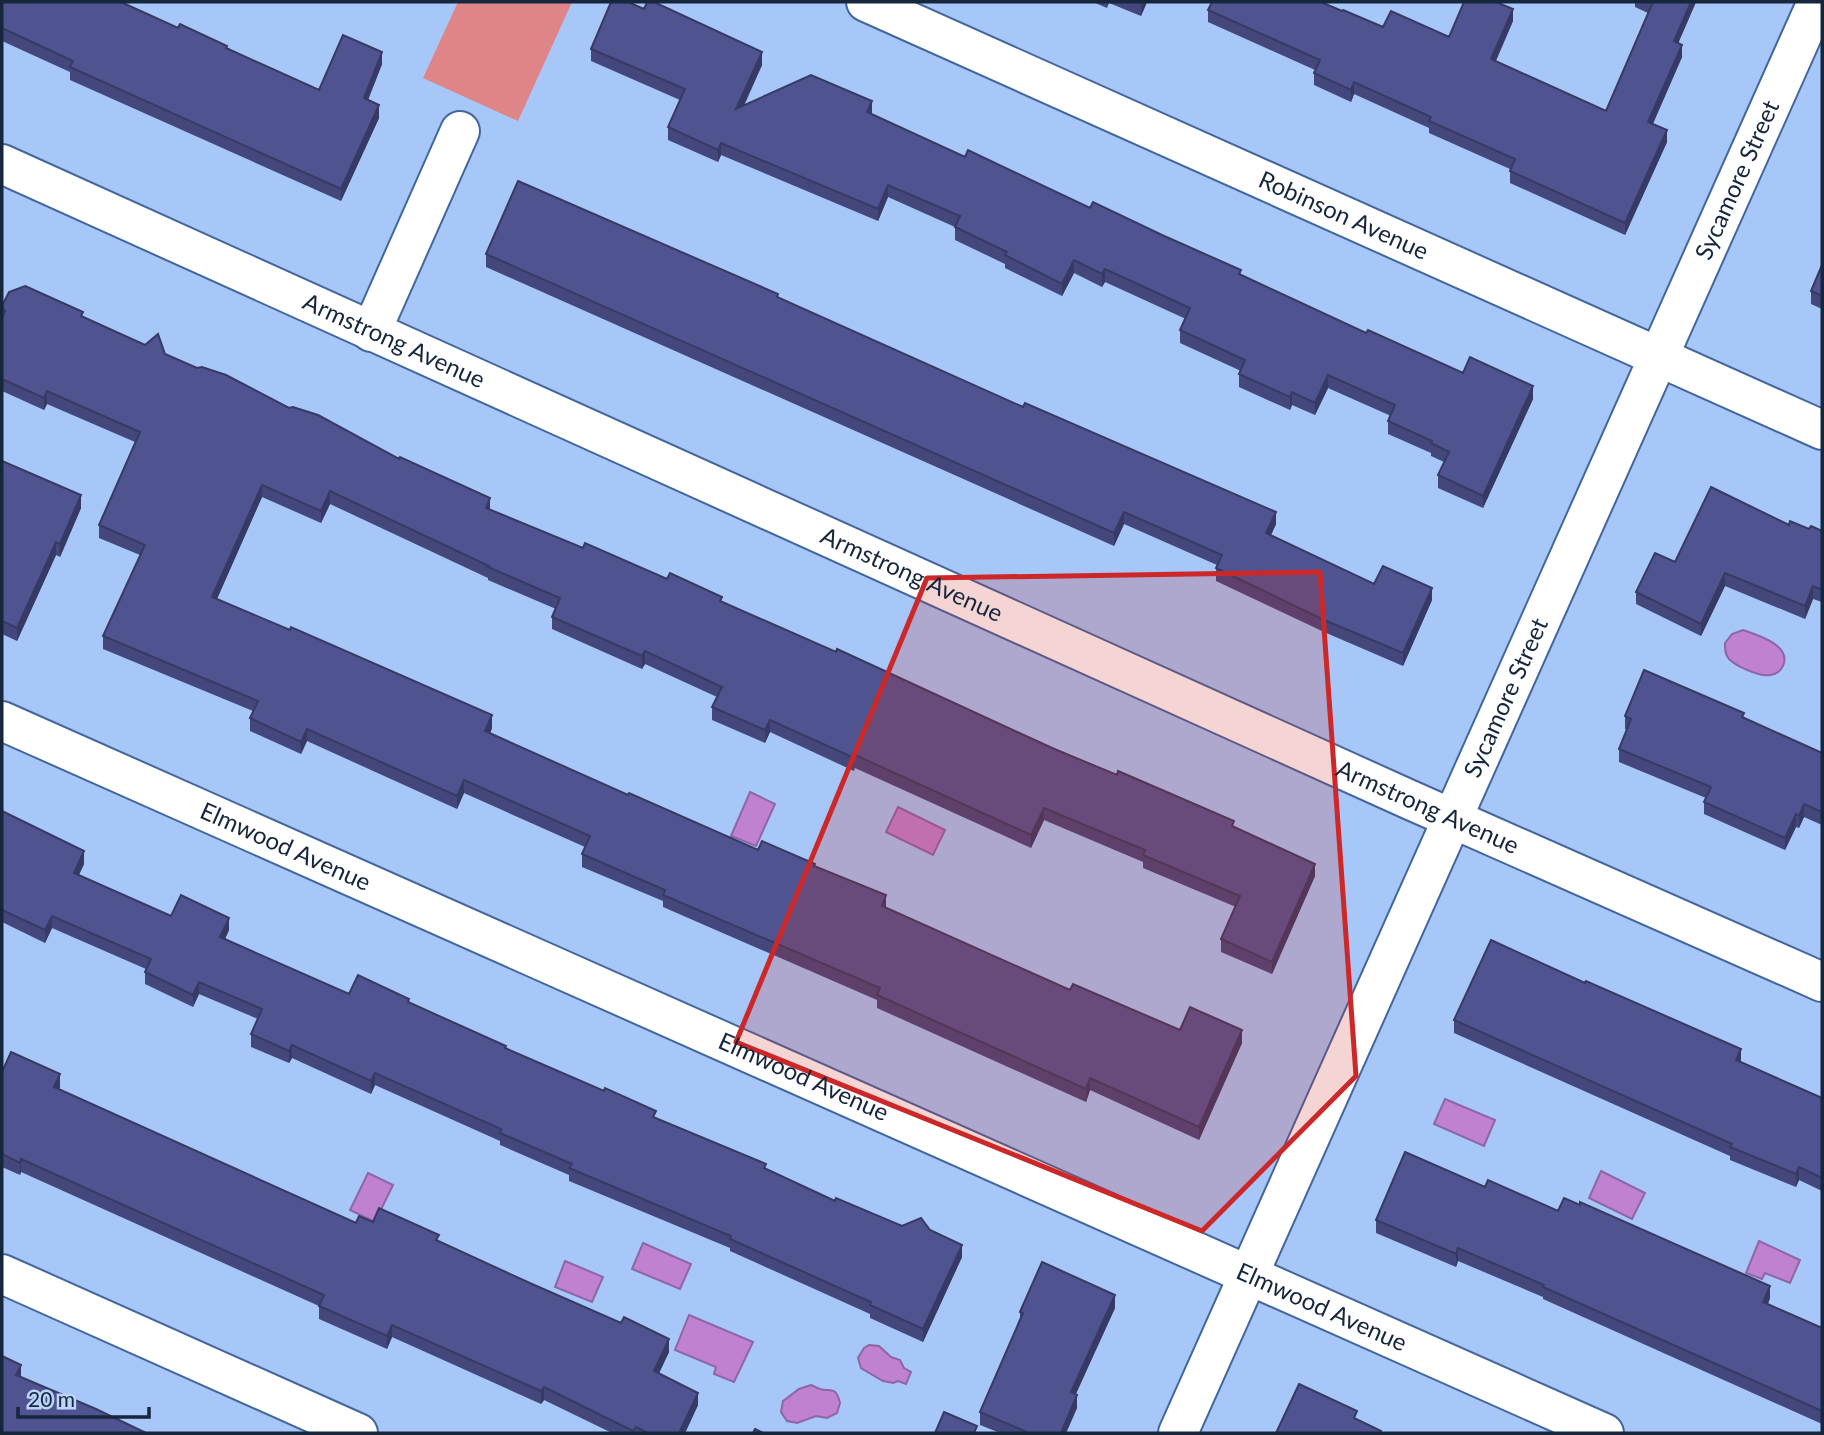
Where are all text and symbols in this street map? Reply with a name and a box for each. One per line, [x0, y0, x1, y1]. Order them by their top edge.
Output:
street label: Sycamore Street [1688, 95, 1784, 264]
street label: Robinson Avenue [1255, 164, 1433, 265]
street label: Armstrong Avenue [299, 286, 490, 393]
street label: Armstrong Avenue [817, 520, 1008, 627]
street label: Sycamore Street [1457, 613, 1553, 782]
street label: Armstrong Avenue [1333, 753, 1524, 859]
street label: Elmwood Avenue [196, 795, 376, 896]
street label: Elmwood Avenue [714, 1025, 894, 1126]
street label: Elmwood Avenue [1232, 1256, 1412, 1357]
scale bar [18, 1376, 149, 1420]
text: 20 m [28, 1386, 75, 1411]

